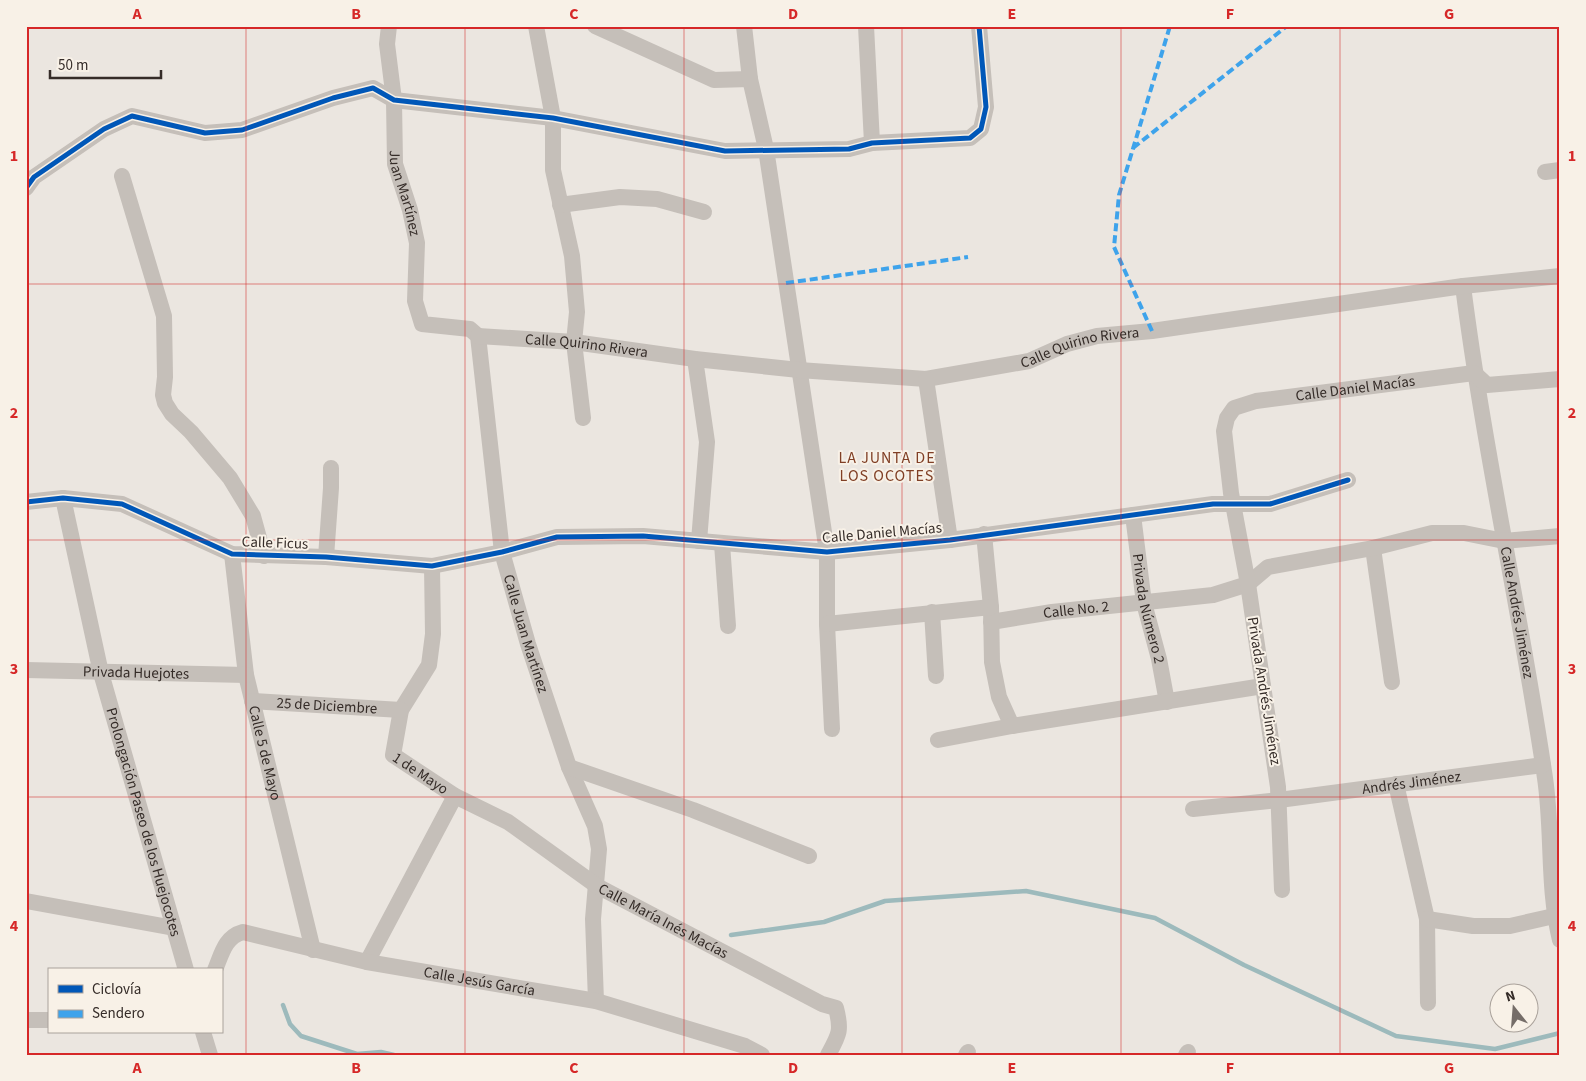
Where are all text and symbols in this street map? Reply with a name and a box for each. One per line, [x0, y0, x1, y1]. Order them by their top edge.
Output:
text: A [131, 3, 142, 25]
text: B [351, 3, 361, 25]
text: C [569, 3, 579, 25]
text: D [788, 3, 798, 25]
text: E [1008, 3, 1016, 25]
text: F [1226, 3, 1234, 25]
text: G [1444, 3, 1454, 25]
scale bar [50, 48, 161, 80]
text: 50 m [58, 55, 88, 76]
text: 1 [10, 145, 18, 167]
text: 1 [1568, 145, 1576, 167]
street label: Juan Martínez [384, 150, 426, 238]
street label: Calle Quirino Rivera [1019, 322, 1140, 373]
street label: Calle Quirino Rivera [525, 328, 649, 363]
street label: Calle Daniel Macías [1294, 370, 1416, 406]
text: 2 [10, 402, 18, 424]
text: 2 [1568, 402, 1576, 424]
district label: LA JUNTA DE LOS OCOTES [838, 447, 936, 487]
street label: Calle Daniel Macías [821, 517, 943, 549]
street label: Calle Ficus [241, 531, 309, 555]
street label: Calle Andrés Jiménez [1495, 545, 1539, 680]
street label: Privada Número 2 [1127, 552, 1170, 665]
street label: Calle Juan Martínez [498, 572, 554, 696]
street label: Calle No. 2 [1042, 596, 1110, 624]
street label: Privada Andrés Jiménez [1242, 615, 1286, 767]
text: 3 [10, 658, 18, 680]
text: 3 [1568, 658, 1576, 680]
street label: Privada Huejotes [83, 661, 189, 684]
street label: 25 de Diciembre [276, 692, 378, 719]
street label: Calle 5 de Mayo [243, 703, 287, 803]
street label: Prolongación Paseo de los Huejocotes [101, 705, 186, 939]
street label: 1 de Mayo [389, 747, 453, 799]
street label: Andrés Jiménez [1361, 766, 1462, 799]
street label: Calle María Inés Macías [595, 878, 732, 964]
text: 4 [10, 915, 19, 937]
text: 4 [1568, 915, 1577, 937]
street label: Calle Jesús García [422, 961, 537, 1001]
legend [48, 968, 222, 1034]
text: Ciclovía [92, 979, 141, 1000]
north arrow [1488, 984, 1538, 1034]
text: N [1503, 986, 1518, 1007]
text: Sendero [92, 1003, 145, 1024]
text: A [131, 1057, 142, 1079]
text: B [351, 1057, 361, 1079]
text: C [569, 1057, 579, 1079]
text: D [788, 1057, 798, 1079]
text: E [1008, 1057, 1016, 1079]
text: F [1226, 1057, 1234, 1079]
text: G [1444, 1057, 1454, 1079]

